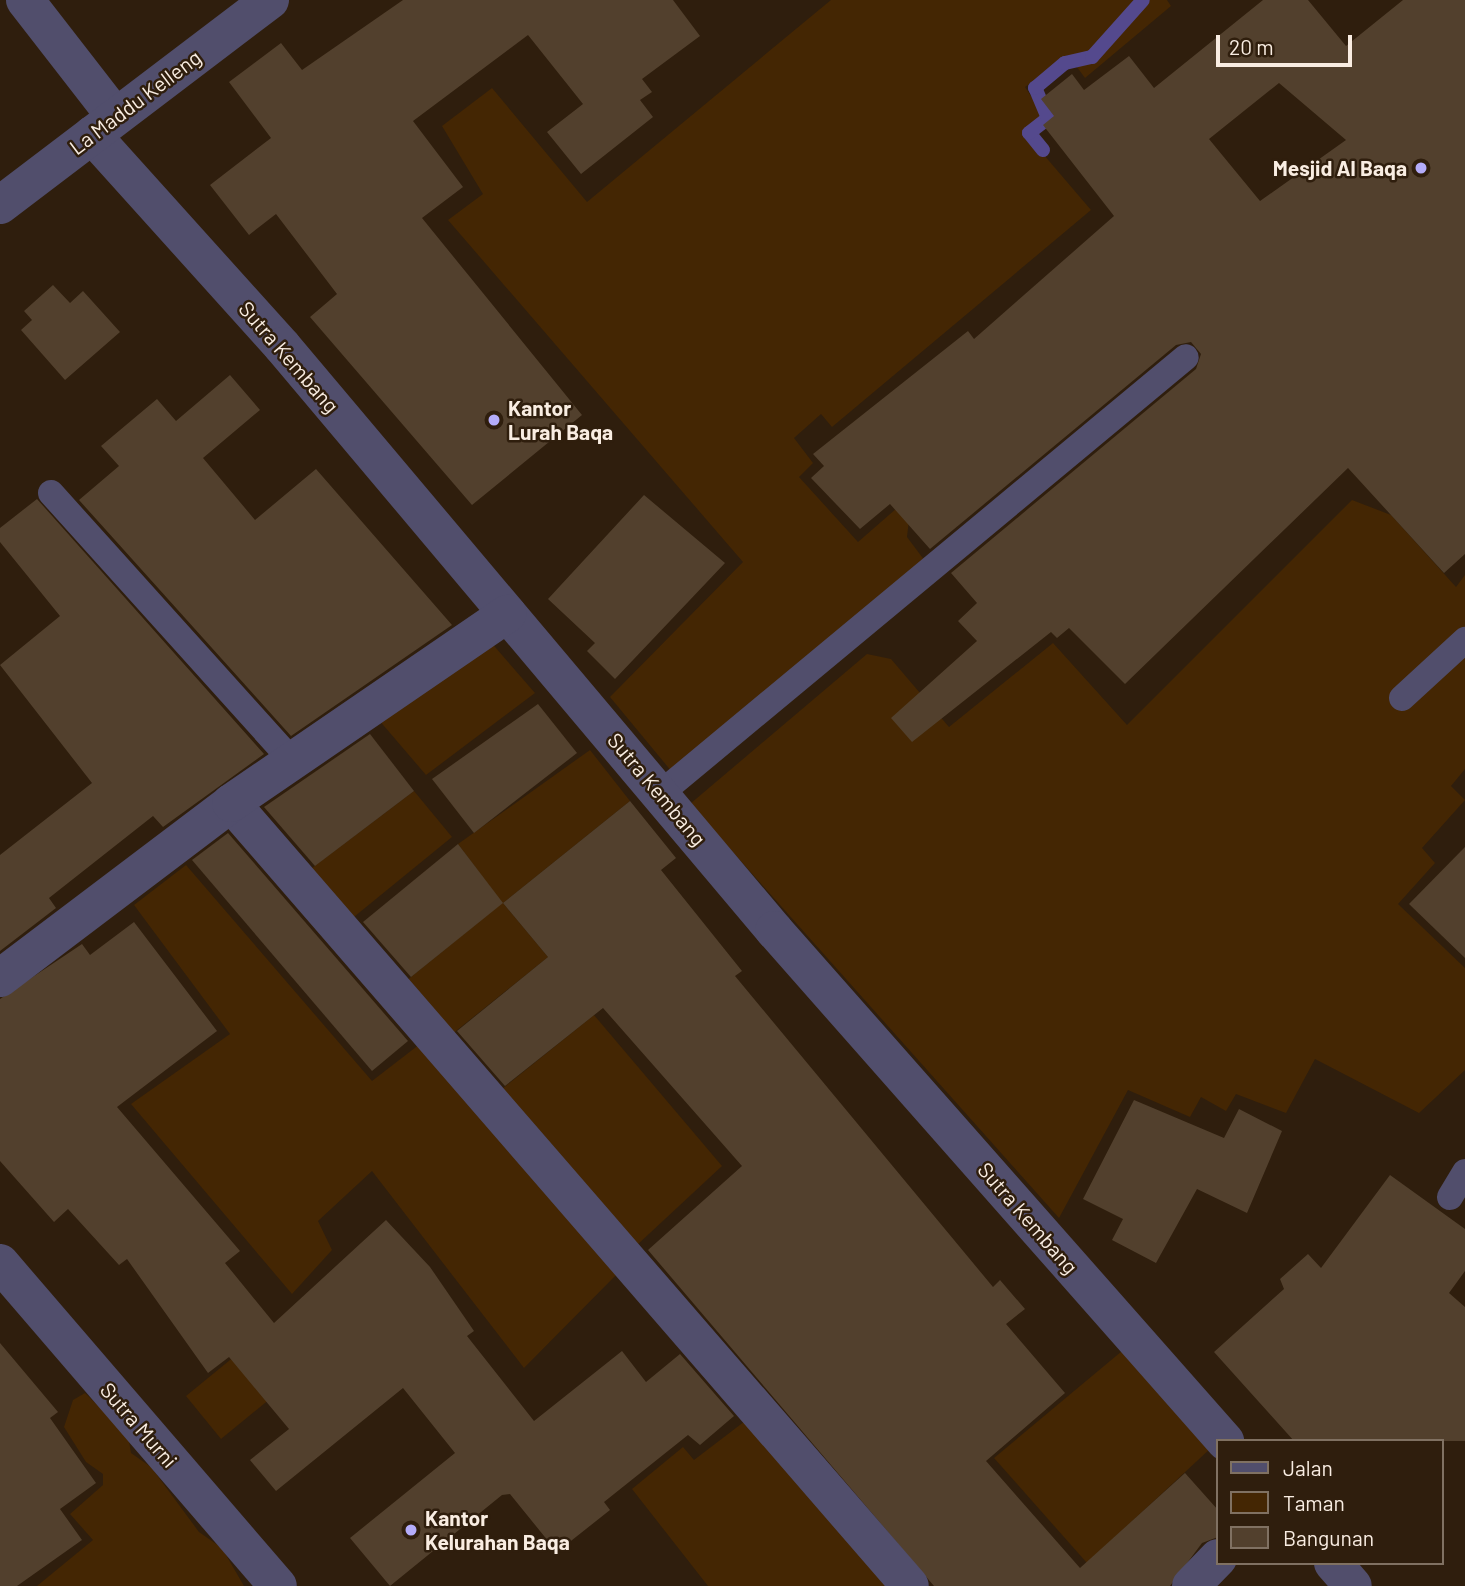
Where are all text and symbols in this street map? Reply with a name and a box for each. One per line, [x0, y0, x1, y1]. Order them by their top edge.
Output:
scale bar [1220, 21, 1356, 65]
text: 20 m [1229, 34, 1274, 59]
street label: La Maddu Kelleng [64, 44, 206, 160]
place label: Mesjid Al Baqa [1273, 155, 1407, 181]
marker: Mesjid Al Baqa [1413, 160, 1429, 176]
street label: Sutra Kembang [234, 296, 344, 418]
place label: Kantor Lurah Baqa [508, 395, 613, 445]
marker: Kantor Lurah Baqa [486, 412, 502, 428]
street label: Sutra Kembang [603, 727, 711, 851]
street label: Sutra Kembang [973, 1157, 1083, 1279]
street label: Sutra Murni [95, 1377, 183, 1473]
legend [1216, 1439, 1444, 1565]
text: Jalan [1283, 1455, 1333, 1480]
text: Taman [1283, 1490, 1345, 1515]
place label: Kantor Kelurahan Baqa [425, 1505, 570, 1555]
marker: Kantor Kelurahan Baqa [403, 1522, 419, 1538]
text: Bangunan [1283, 1525, 1374, 1550]

